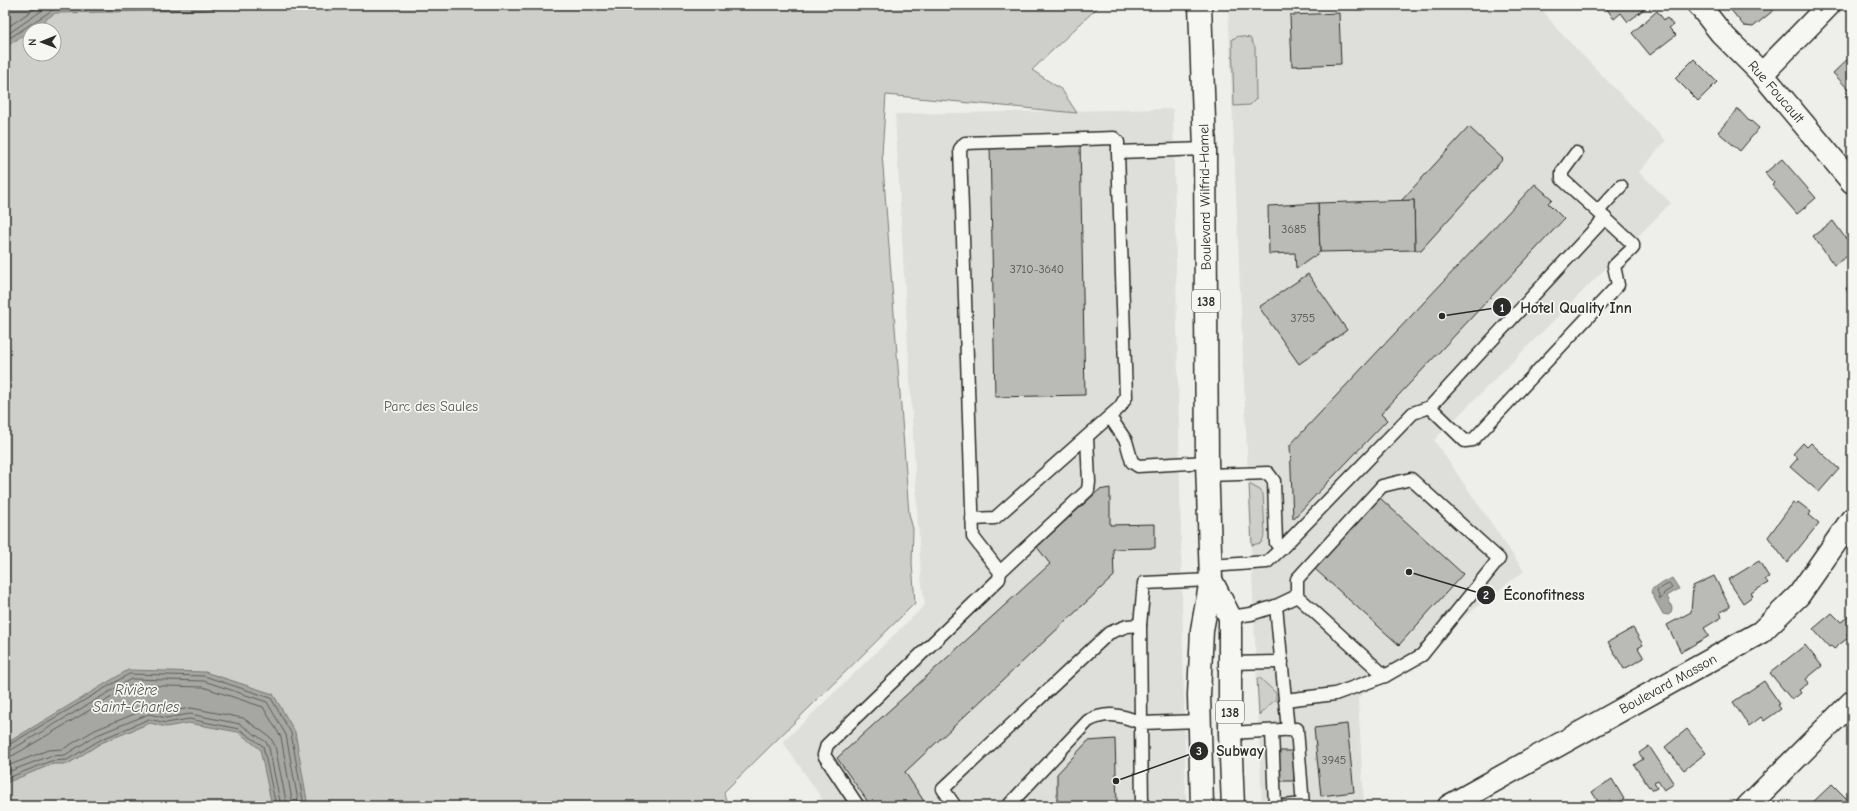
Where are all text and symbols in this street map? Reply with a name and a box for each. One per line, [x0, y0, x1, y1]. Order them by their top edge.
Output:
north arrow [22, 22, 62, 62]
text: N [26, 38, 39, 46]
street label: Rue Foucault [1744, 57, 1808, 127]
street label: Boulevard Wilfrid-Hamel [1195, 124, 1215, 270]
house number: 3685 [1281, 222, 1307, 236]
house number: 3710-3640 [1010, 262, 1064, 276]
road number: 138 [1192, 290, 1220, 312]
callout: Hotel Quality Inn [1492, 294, 1639, 321]
text: Hotel Quality Inn [1520, 299, 1632, 317]
text: 1 [1500, 301, 1505, 315]
house number: 3755 [1291, 311, 1315, 325]
park label: Parc des Saules [384, 398, 478, 415]
callout: Éconofitness [1476, 582, 1593, 609]
text: Éconofitness [1503, 585, 1585, 604]
text: 2 [1483, 588, 1489, 602]
street label: Boulevard Masson [1616, 650, 1720, 718]
water label: Rivière Saint-Charles [93, 681, 180, 716]
road number: 138 [1216, 701, 1244, 723]
callout: Subway [1189, 737, 1272, 764]
text: Subway [1216, 742, 1264, 760]
text: 3 [1196, 744, 1202, 758]
house number: 3945 [1322, 753, 1346, 767]

